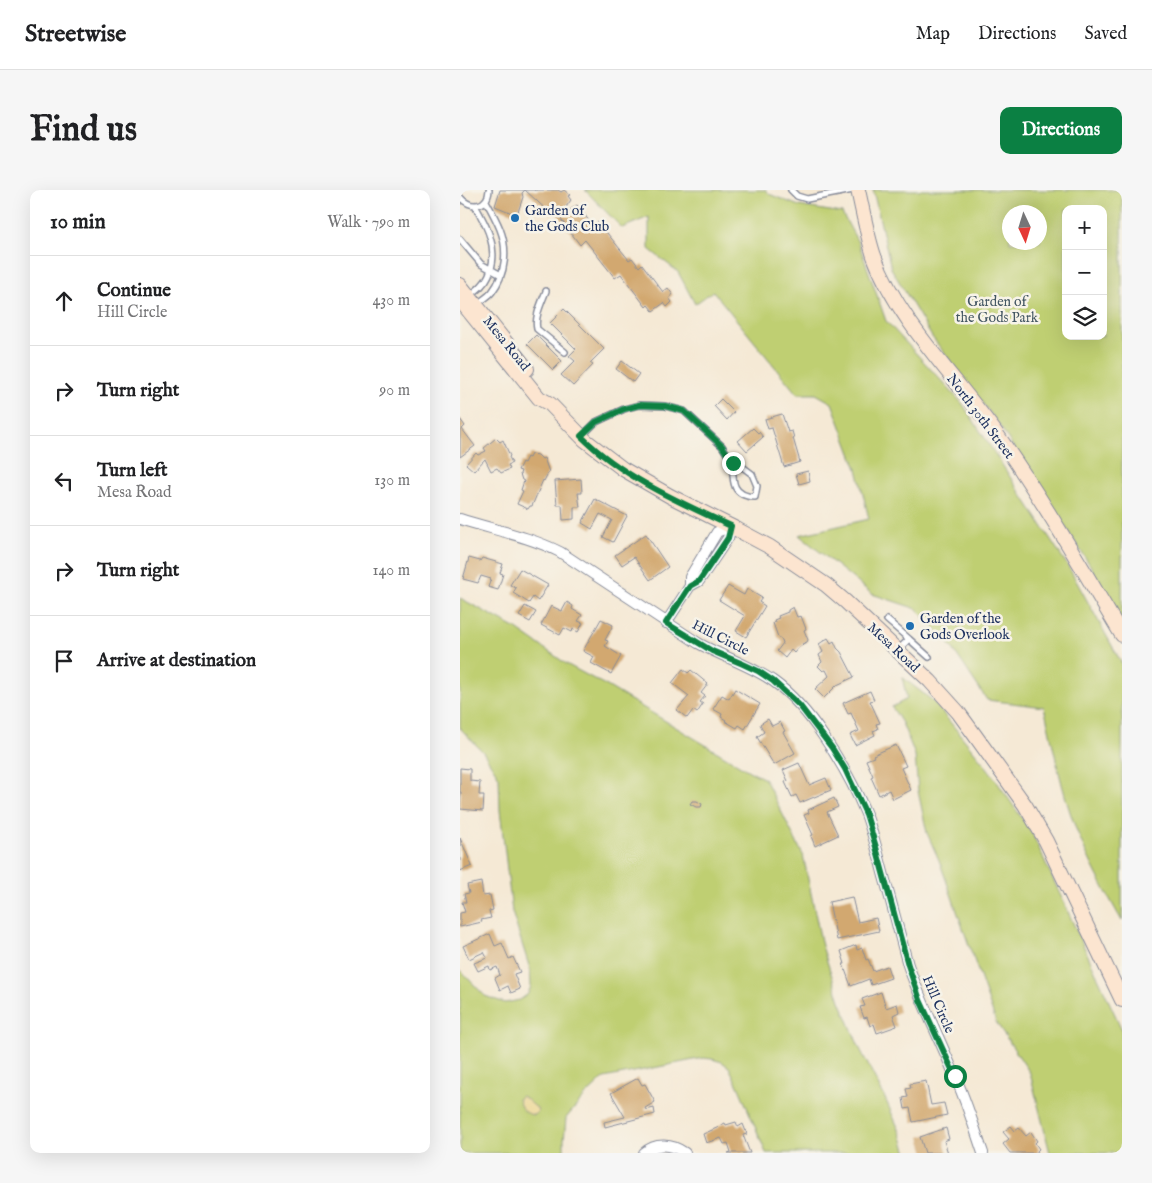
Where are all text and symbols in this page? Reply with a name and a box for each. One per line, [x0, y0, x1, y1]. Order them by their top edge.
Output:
text: Streetwise [25, 19, 126, 50]
text: Map [916, 23, 950, 46]
text: Directions [978, 23, 1056, 46]
text: Saved [1084, 23, 1127, 46]
button: Directions [1000, 107, 1122, 154]
text: Find us [30, 108, 137, 153]
place label: Garden of the Gods Club [525, 202, 609, 236]
north arrow [1002, 205, 1047, 250]
map controls [1062, 205, 1107, 340]
button: + [1062, 205, 1107, 250]
text: 10 min [50, 209, 106, 236]
marker: Garden of the Gods Club [509, 212, 521, 224]
text: Walk · 790 m [327, 213, 410, 233]
button: − [1062, 250, 1107, 295]
text: Continue [97, 279, 171, 303]
icon: ahead [50, 287, 78, 315]
text: 430 m [372, 291, 410, 311]
park label: Garden of the Gods Park [956, 293, 1039, 327]
button: layers [1062, 295, 1107, 340]
text: Hill Circle [97, 303, 167, 323]
street label: Mesa Road [479, 313, 534, 375]
street label: North 30th Street [942, 370, 1018, 463]
icon: right [50, 377, 78, 405]
text: Turn right [97, 379, 179, 403]
text: 90 m [379, 381, 410, 401]
route end [722, 452, 745, 475]
text: Turn left [97, 459, 168, 483]
icon: left [50, 467, 78, 495]
text: 130 m [374, 471, 410, 491]
text: Mesa Road [97, 483, 171, 503]
icon: right [50, 557, 78, 585]
text: Turn right [97, 559, 179, 583]
text: 140 m [372, 561, 410, 581]
place label: Garden of the Gods Overlook [920, 610, 1010, 644]
street label: Hill Circle [689, 616, 753, 660]
street label: Mesa Road [863, 619, 924, 677]
marker: Garden of the Gods Overlook [904, 620, 916, 632]
icon: arrive [50, 647, 78, 675]
text: Arrive at destination [97, 649, 256, 673]
street label: Hill Circle [918, 973, 959, 1037]
route start [944, 1065, 967, 1088]

